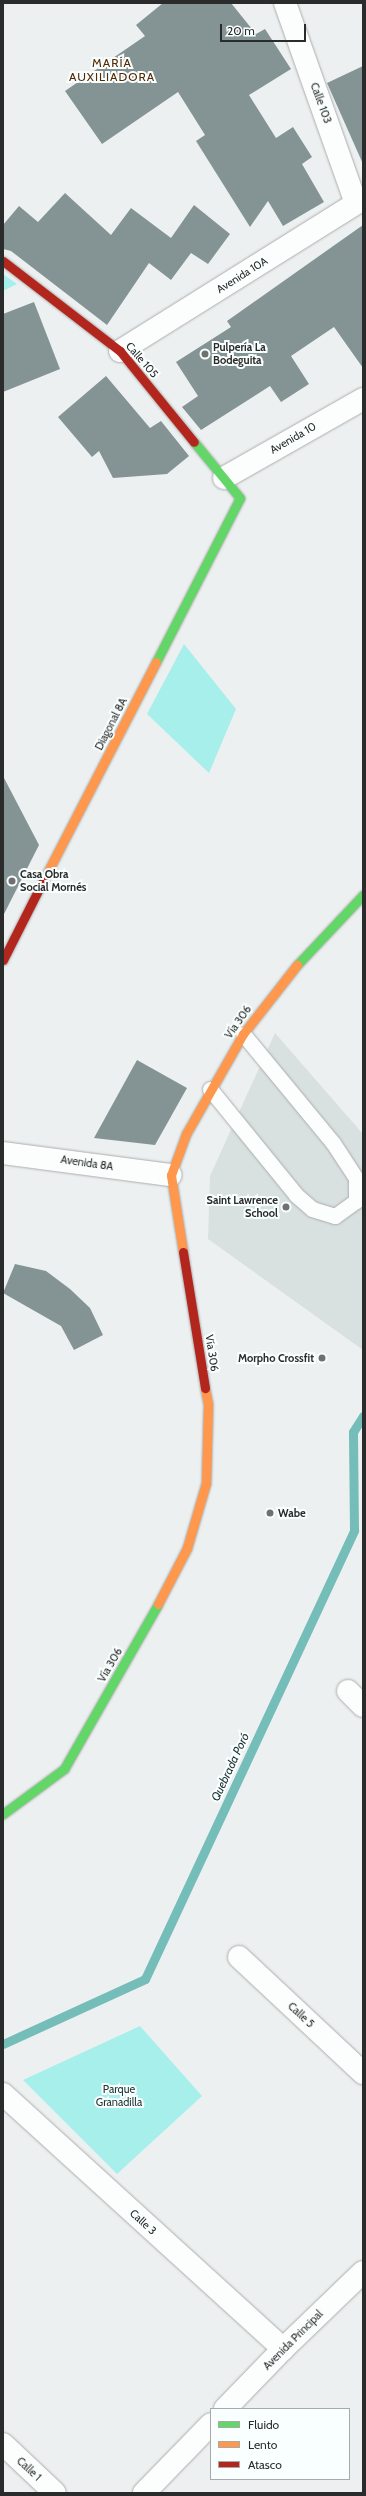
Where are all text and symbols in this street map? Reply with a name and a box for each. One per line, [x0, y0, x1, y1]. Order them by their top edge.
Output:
scale bar [222, 16, 308, 42]
text: 20 m [227, 23, 255, 38]
district label: MARÍA AUXILIADORA [69, 56, 155, 84]
street label: Calle 103 [308, 81, 334, 125]
street label: Avenida 10A [214, 254, 270, 296]
street label: Calle 105 [123, 340, 161, 380]
place label: Pulpería La Bodeguita [213, 341, 266, 367]
marker: Pulpería La Bodeguita [200, 349, 210, 359]
street label: Avenida 10 [268, 420, 318, 456]
street label: Diagonal 8A [92, 696, 130, 752]
place label: Casa Obra Social Mornés [20, 868, 86, 894]
marker: Casa Obra Social Mornés [7, 876, 17, 886]
street label: Vía 306 [222, 1003, 254, 1041]
street label: Avenida 8A [60, 1153, 114, 1173]
place label: Saint Lawrence School [207, 1194, 278, 1220]
marker: Saint Lawrence School [281, 1202, 291, 1212]
street label: Vía 306 [203, 1334, 221, 1372]
place label: Morpho Crossfit [238, 1351, 314, 1365]
marker: Morpho Crossfit [317, 1353, 327, 1363]
place label: Wabe [278, 1506, 306, 1520]
marker: Wabe [265, 1508, 275, 1518]
street label: Vía 306 [95, 1646, 125, 1684]
water label: Quebrada Poró [208, 1731, 252, 1803]
street label: Calle 5 [285, 2000, 317, 2030]
park label: Parque Granadilla [96, 2083, 142, 2109]
street label: Calle 3 [127, 2207, 159, 2237]
street label: Avenida Principal [260, 2307, 326, 2373]
legend [210, 2408, 350, 2480]
text: Fluido [248, 2417, 279, 2432]
text: Lento [248, 2437, 277, 2452]
street label: Calle 1 [14, 2454, 44, 2484]
text: Atasco [248, 2457, 282, 2472]

